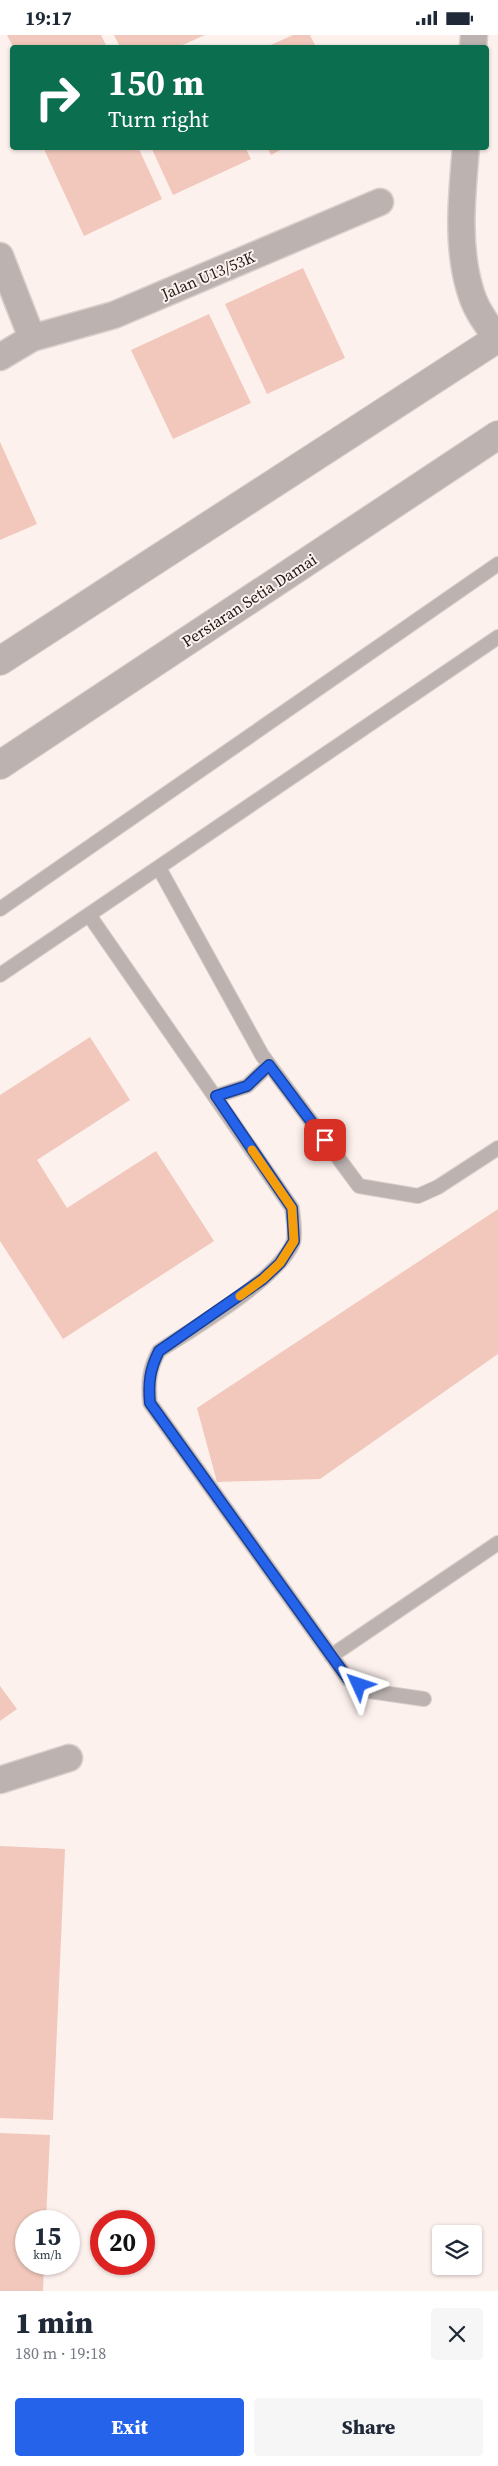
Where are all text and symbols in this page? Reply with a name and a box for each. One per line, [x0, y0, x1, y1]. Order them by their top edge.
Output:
text: 19:17 [25, 5, 72, 31]
text: 150 m [108, 59, 204, 107]
icon: right [25, 65, 90, 130]
text: Turn right [108, 104, 209, 134]
street label: Jalan U13/53K [157, 245, 258, 305]
street label: Persiaran Setia Damai [177, 548, 321, 652]
pin [304, 1119, 346, 1161]
icon: arrive [311, 1126, 339, 1154]
position arrow [332, 1658, 384, 1710]
speed limit sign: 20 [90, 2210, 155, 2275]
text: 15 [34, 2219, 61, 2253]
map controls [432, 2225, 482, 2275]
button: layers [432, 2225, 482, 2275]
text: km/h [33, 2247, 62, 2263]
text: 1 min [15, 2302, 93, 2343]
button: close [431, 2308, 483, 2360]
text: 180 m · 19:18 [15, 2342, 106, 2364]
button: Exit [15, 2398, 244, 2456]
button: Share [254, 2398, 483, 2456]

